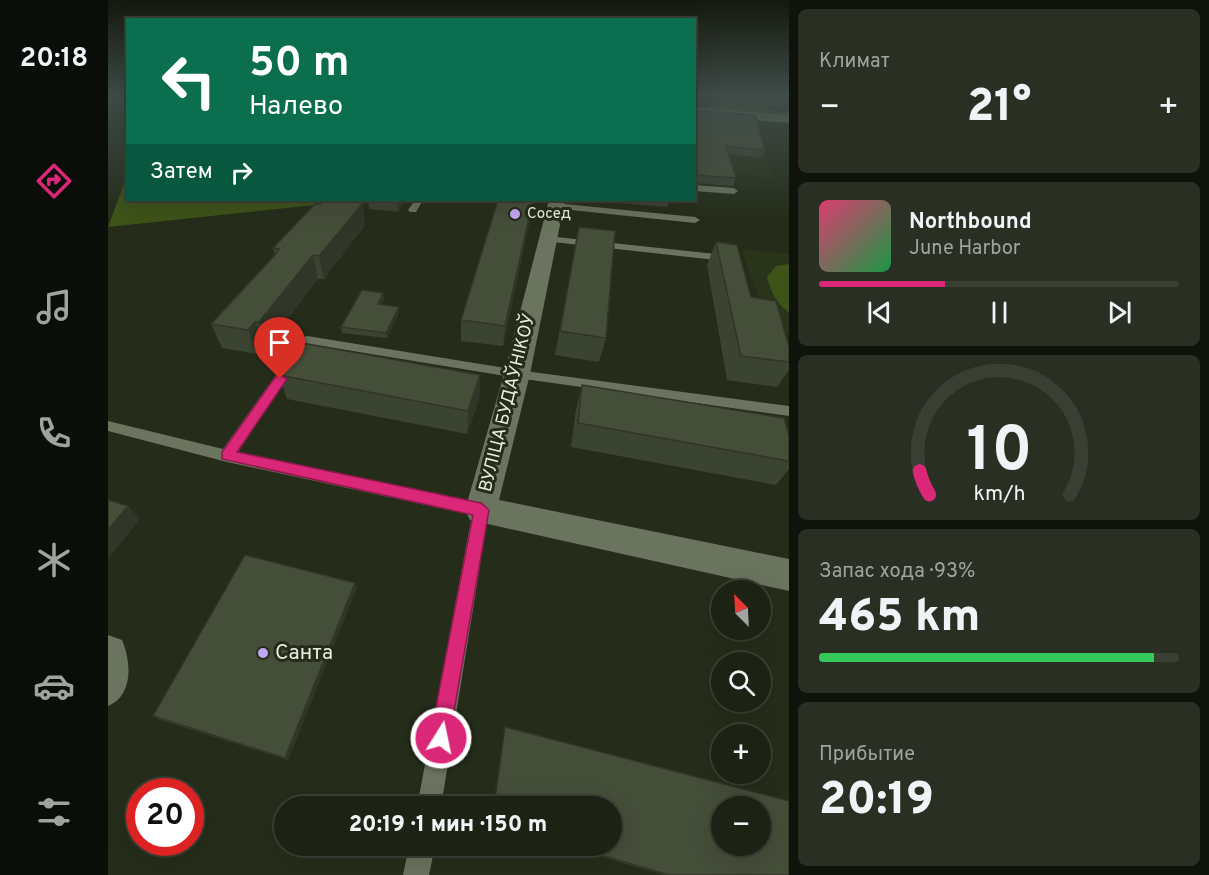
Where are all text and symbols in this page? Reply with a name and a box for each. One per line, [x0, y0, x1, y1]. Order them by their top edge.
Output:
text: 50 m [249, 38, 350, 91]
text: 20:18 [20, 42, 88, 76]
icon: left [150, 42, 228, 120]
text: Климат [819, 49, 890, 75]
text: 21° [967, 80, 1031, 137]
text: − [819, 88, 840, 130]
text: + [1158, 88, 1179, 130]
text: Налево [249, 90, 343, 124]
icon: right [225, 156, 258, 189]
text: Затем [150, 159, 213, 186]
icon: directions [33, 160, 75, 202]
place label: Сосед [527, 205, 571, 224]
marker: Сосед [508, 207, 522, 221]
text: Northbound [909, 209, 1032, 236]
text: June Harbor [909, 236, 1021, 262]
icon: music [33, 286, 75, 328]
icon: previous [863, 296, 896, 329]
icon: pause [983, 296, 1016, 329]
icon: next [1103, 296, 1136, 329]
street label: ВУЛІЦА БУДАЎНІКОЎ [473, 311, 541, 495]
pin [254, 317, 305, 379]
icon: arrive [263, 326, 296, 359]
icon: phone [33, 412, 75, 454]
text: 10 [966, 414, 1032, 493]
text: km/h [973, 481, 1025, 508]
icon: climate [33, 539, 75, 581]
text: Запас хода · 93% [819, 559, 975, 585]
north arrow [711, 580, 771, 640]
map controls [711, 580, 771, 856]
text: 465 km [819, 590, 980, 647]
place label: Санта [275, 640, 333, 667]
marker: Санта [256, 646, 270, 660]
button: search [711, 652, 771, 712]
icon: car [33, 665, 75, 707]
position arrow [409, 706, 473, 770]
button: + [711, 724, 771, 784]
text: Прибытие [819, 742, 915, 768]
text: 20:19 [819, 773, 934, 830]
speed limit sign: 20 [126, 778, 204, 856]
icon: filters [33, 791, 75, 833]
button: − [711, 796, 771, 856]
text: 20:19 · 1 мин · 150 m [349, 812, 547, 839]

